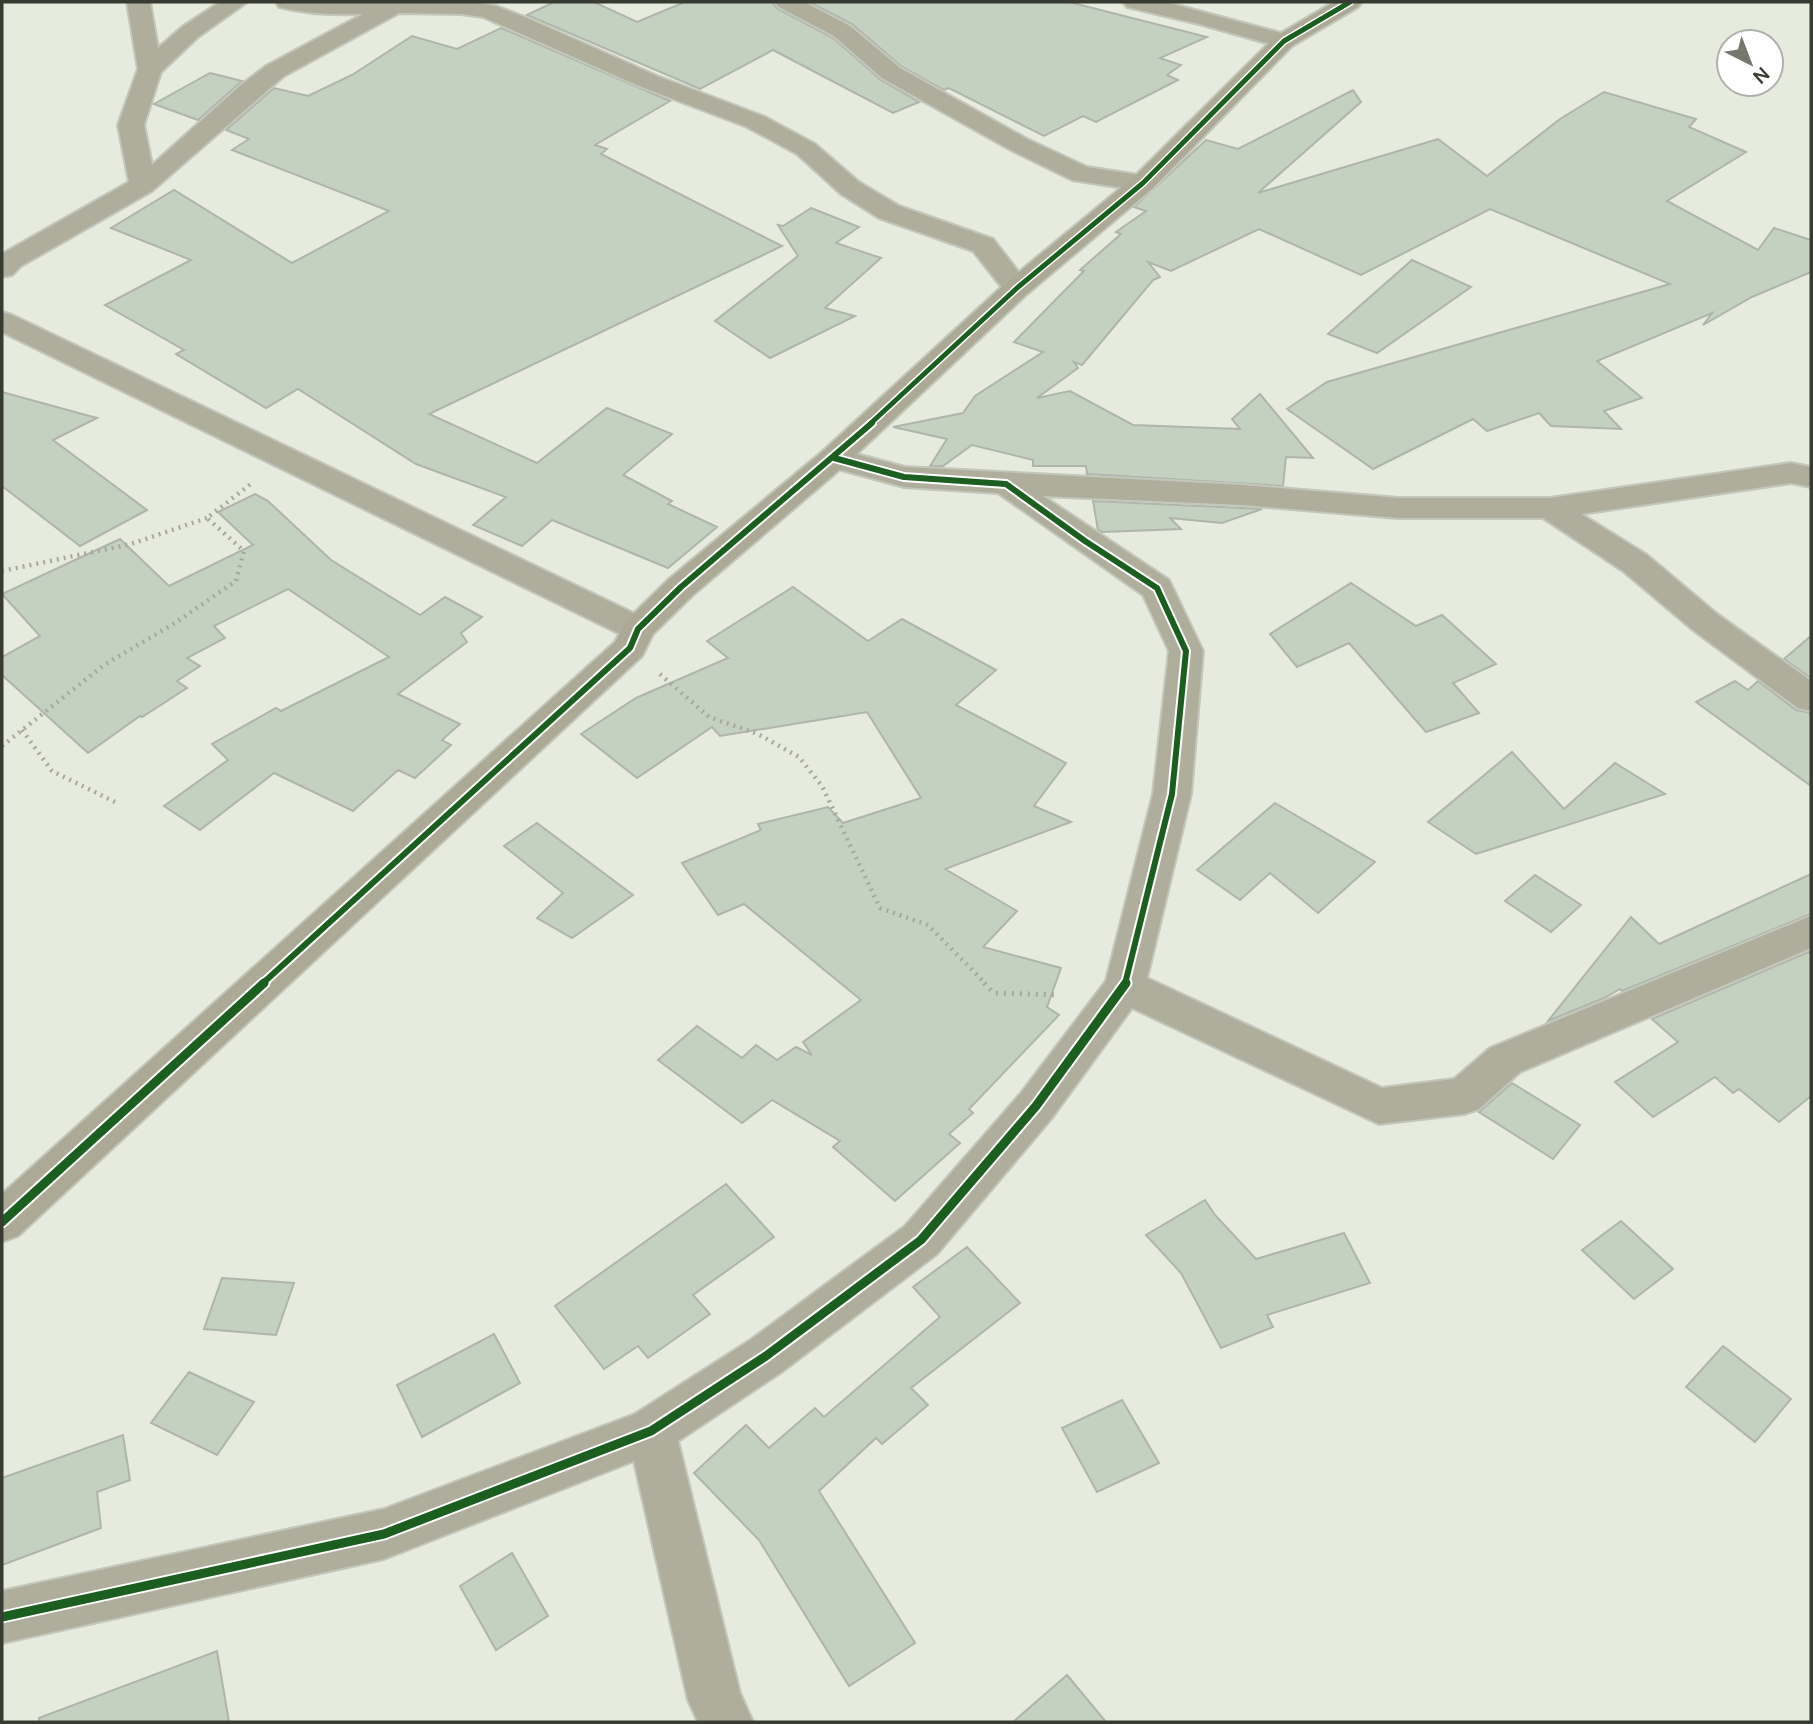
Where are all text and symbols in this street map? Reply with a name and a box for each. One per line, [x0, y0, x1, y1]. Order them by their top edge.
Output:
north arrow [1715, 28, 1785, 98]
text: N [1748, 61, 1775, 90]

